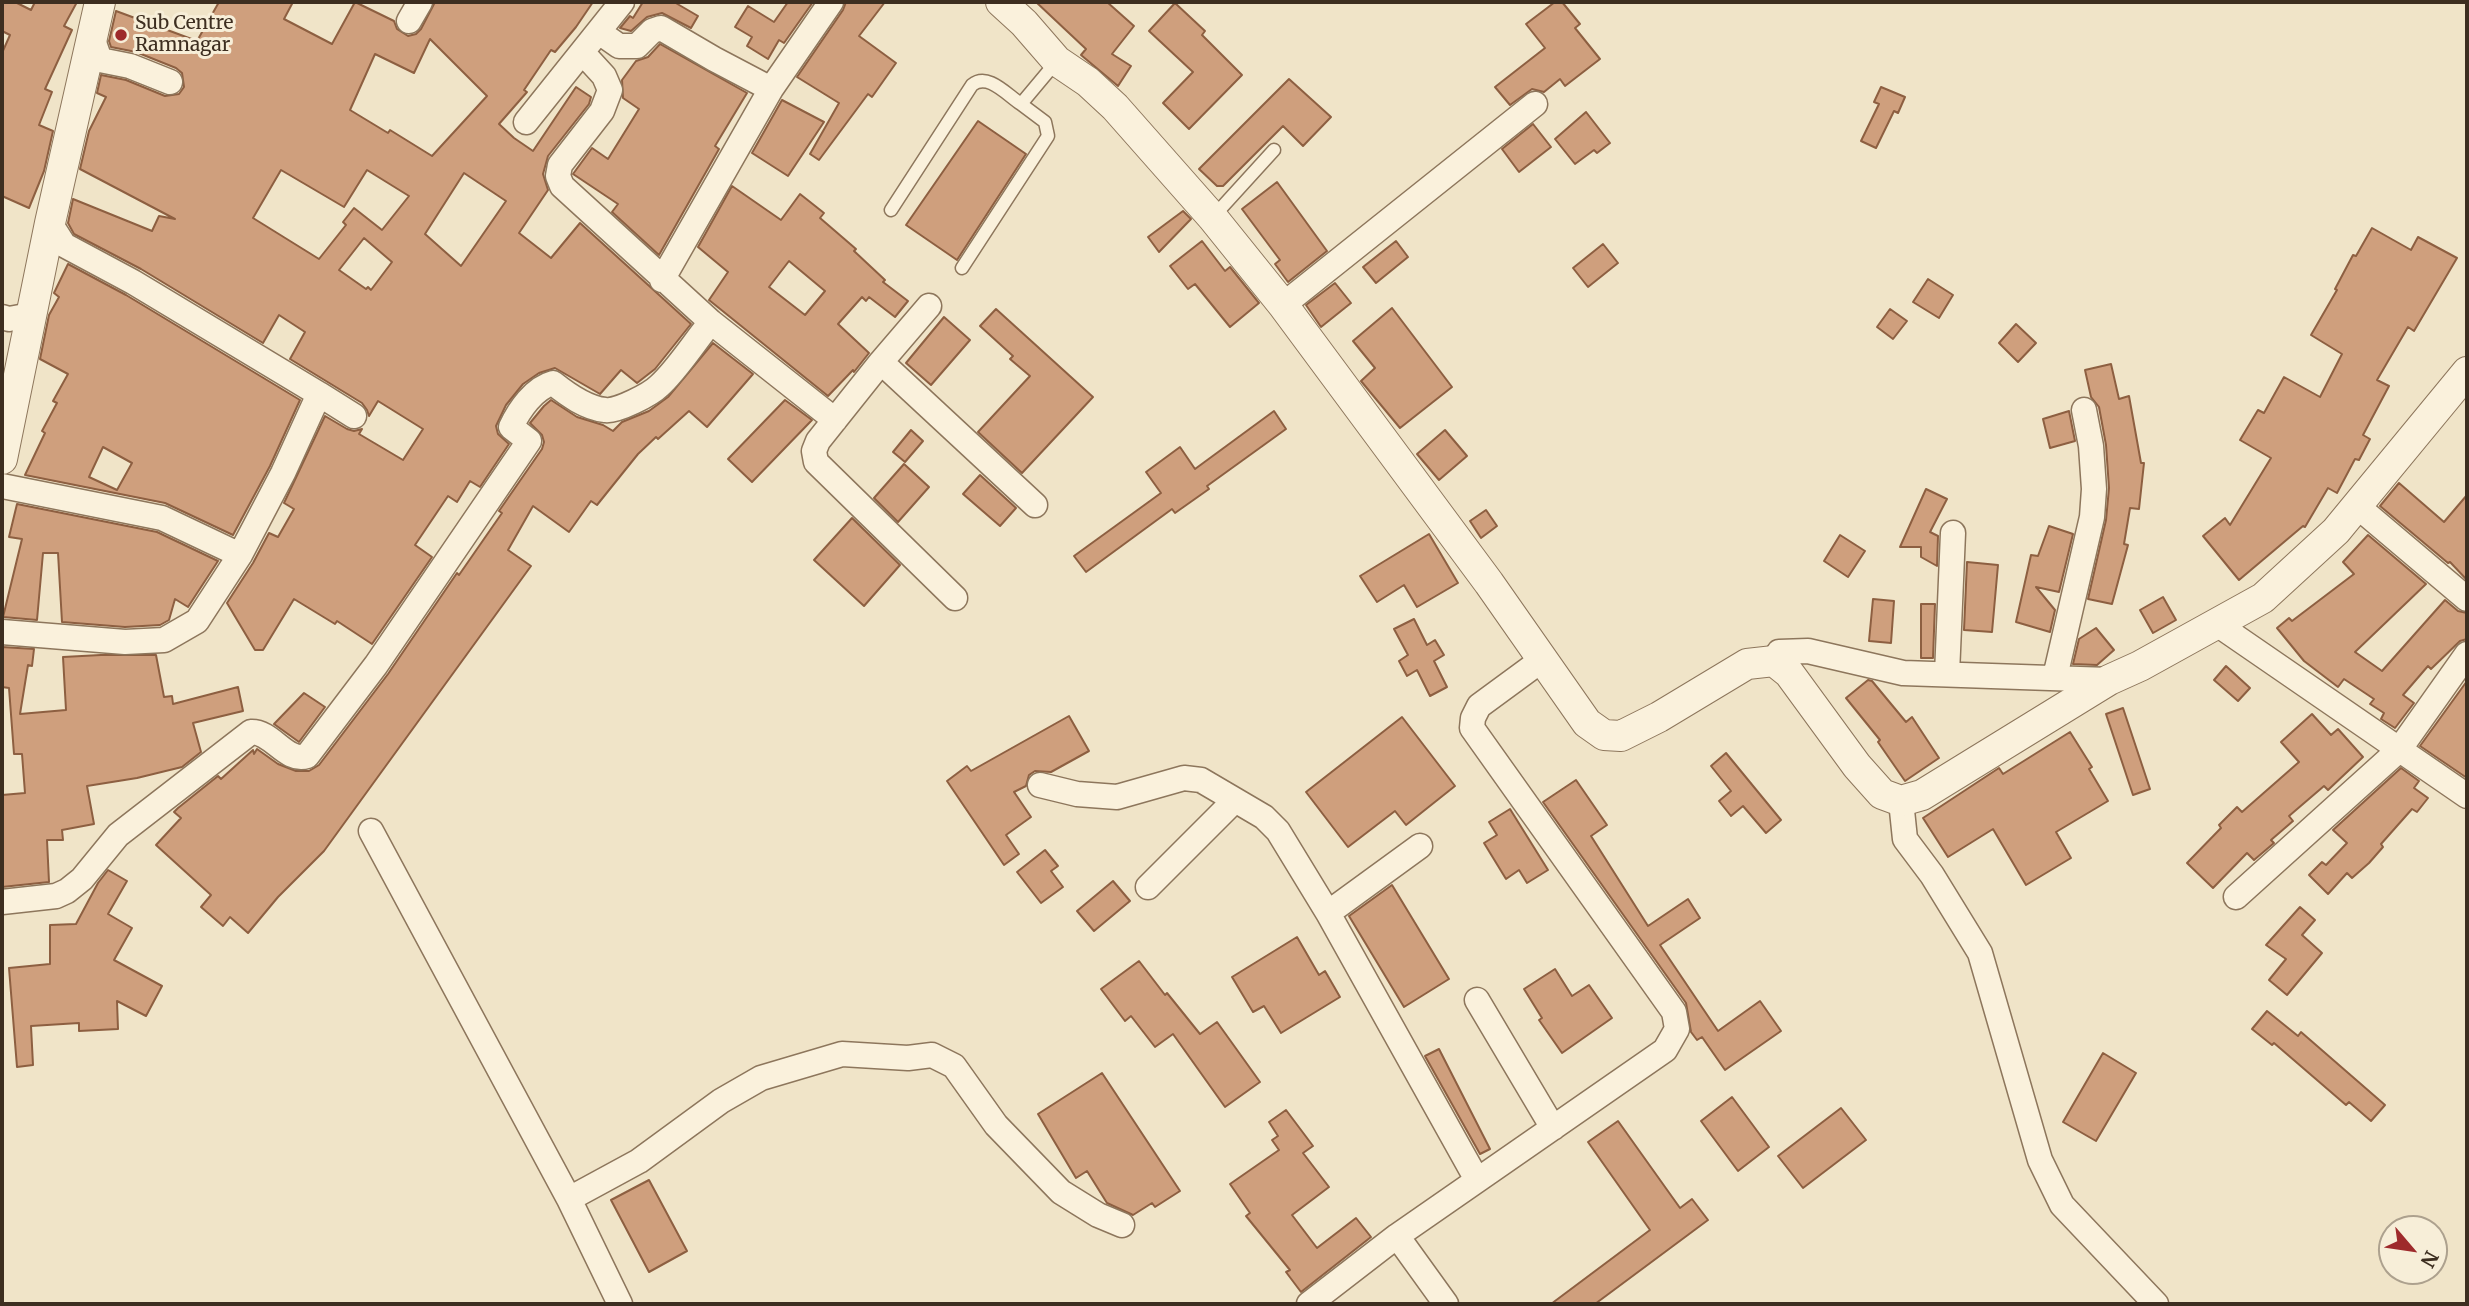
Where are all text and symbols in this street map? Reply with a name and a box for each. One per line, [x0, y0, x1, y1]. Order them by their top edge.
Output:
place label: Sub Centre Ramnagar [135, 13, 233, 57]
marker: Sub Centre Ramnagar [113, 27, 129, 43]
north arrow [2378, 1215, 2448, 1285]
text: N [2415, 1247, 2444, 1272]

